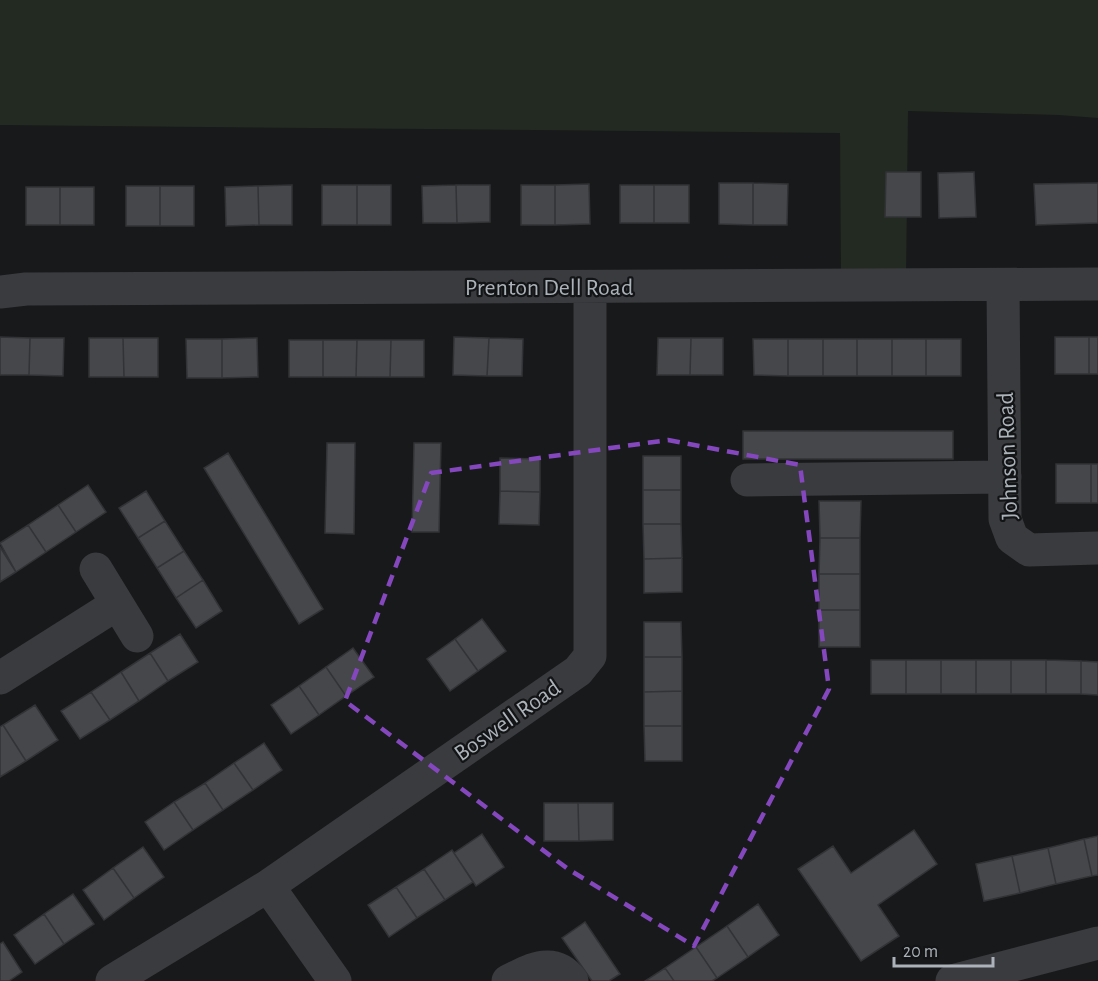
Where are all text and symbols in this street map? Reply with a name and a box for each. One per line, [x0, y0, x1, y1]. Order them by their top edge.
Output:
street label: Prenton Dell Road [465, 276, 633, 300]
street label: Johnson Road [994, 392, 1022, 520]
street label: Boswell Road [450, 675, 565, 766]
scale bar [894, 930, 993, 968]
text: 20 m [903, 943, 938, 961]

